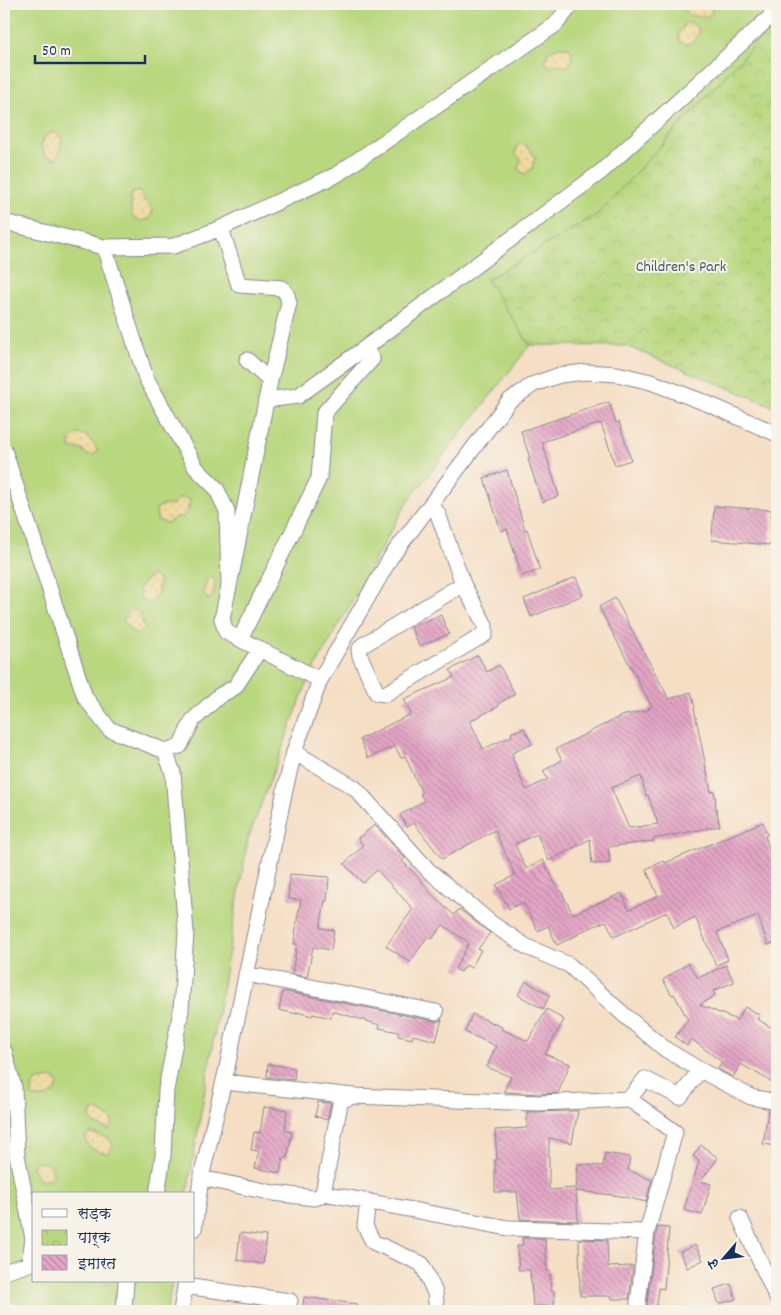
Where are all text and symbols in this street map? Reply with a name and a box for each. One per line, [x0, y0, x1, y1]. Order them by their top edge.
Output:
scale bar [35, 32, 145, 64]
text: 50 m [42, 41, 71, 63]
park label: Children's Park [636, 256, 726, 279]
legend [32, 1192, 195, 1282]
text: सड़क [77, 1204, 112, 1226]
text: पार्क [77, 1228, 111, 1250]
north arrow [698, 1232, 748, 1282]
text: इमारत [77, 1254, 117, 1276]
text: उ [703, 1254, 725, 1272]

